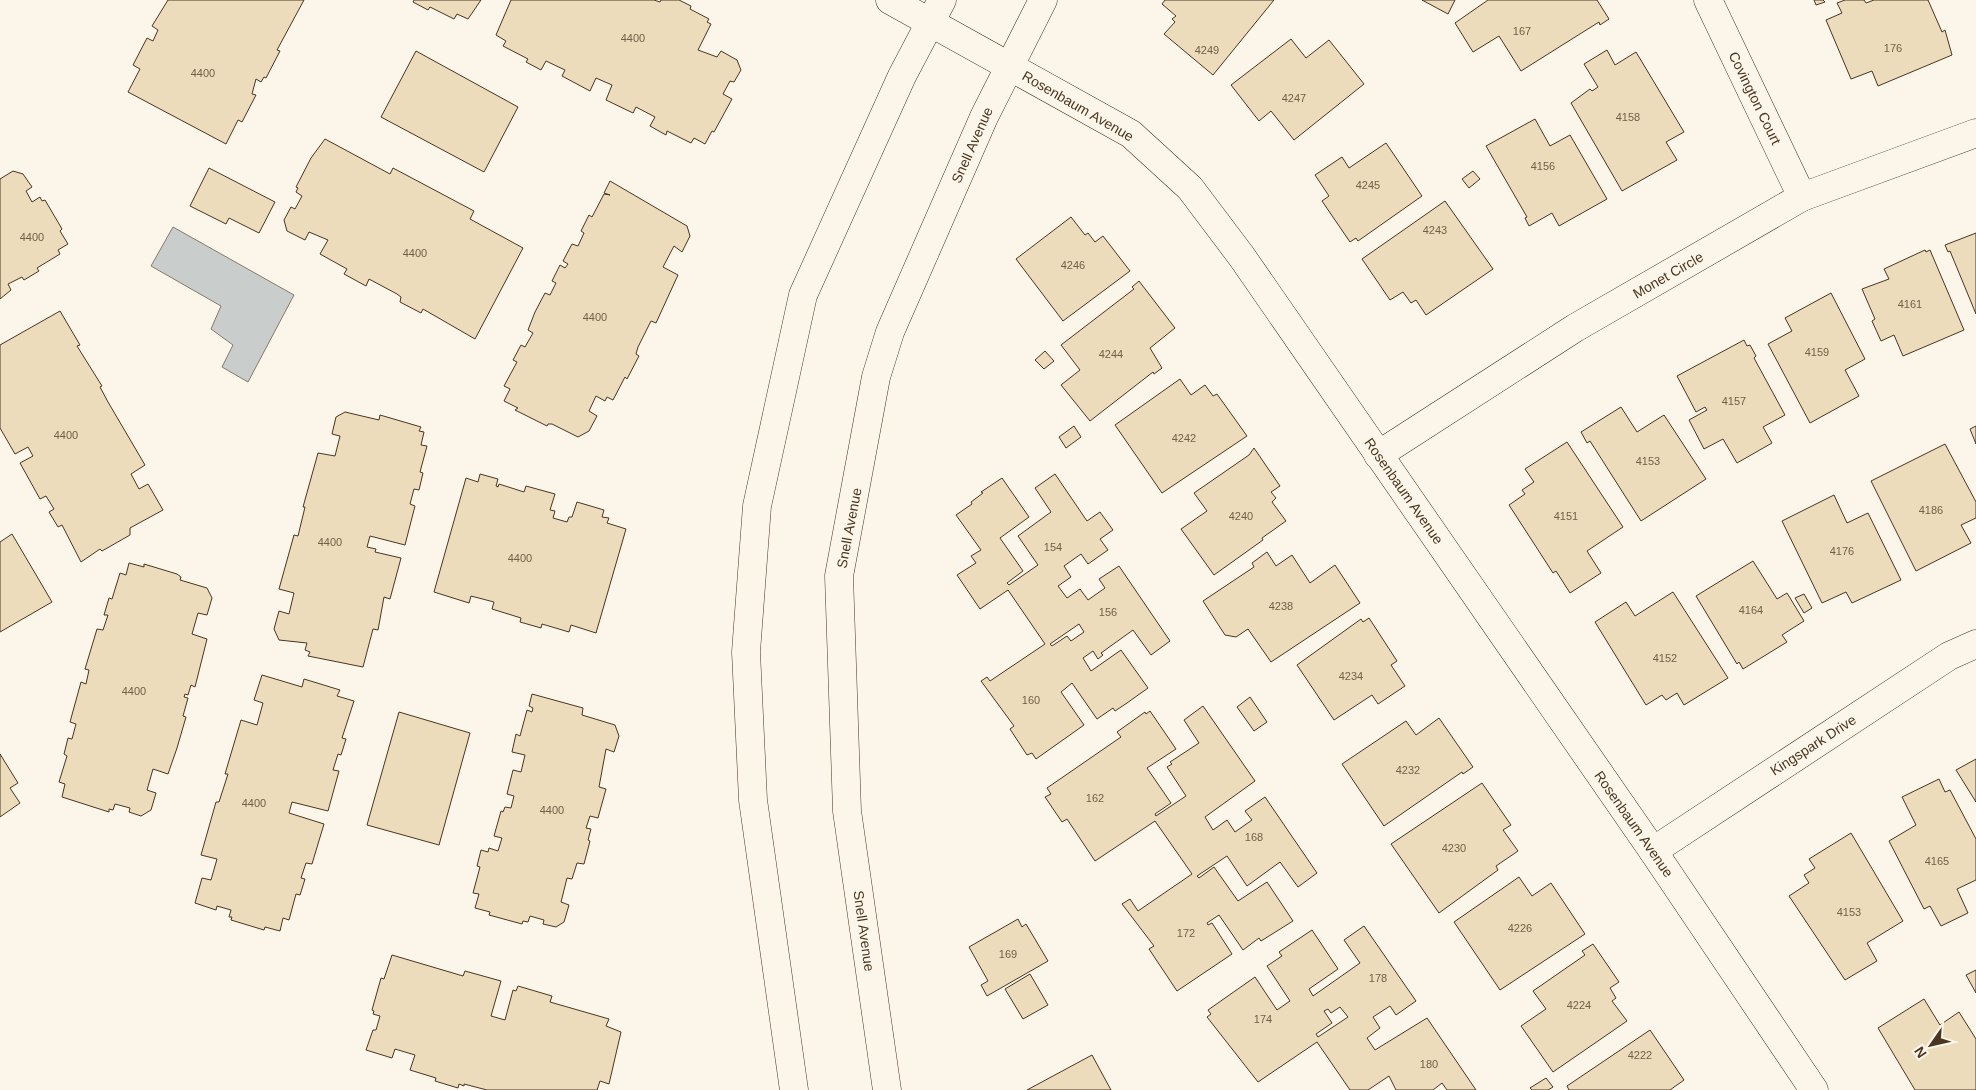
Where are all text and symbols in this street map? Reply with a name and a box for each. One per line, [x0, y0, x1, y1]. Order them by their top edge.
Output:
house number: 167 [1513, 25, 1531, 37]
house number: 4400 [621, 32, 645, 44]
house number: 176 [1884, 42, 1902, 54]
house number: 4249 [1195, 44, 1219, 56]
street label: Covington Court [1726, 49, 1784, 147]
house number: 4400 [191, 67, 215, 79]
street label: Rosenbaum Avenue [1020, 68, 1137, 144]
house number: 4247 [1282, 92, 1306, 104]
street label: Snell Avenue [948, 104, 996, 185]
house number: 4158 [1616, 111, 1640, 123]
house number: 4156 [1531, 160, 1555, 172]
house number: 4245 [1356, 179, 1380, 191]
house number: 4243 [1423, 224, 1447, 236]
house number: 4400 [20, 231, 44, 243]
house number: 4400 [403, 247, 427, 259]
street label: Monet Circle [1630, 248, 1706, 302]
house number: 4246 [1061, 259, 1085, 271]
house number: 4161 [1898, 298, 1922, 310]
house number: 4400 [583, 311, 607, 323]
house number: 4159 [1805, 346, 1829, 358]
house number: 4244 [1099, 348, 1123, 360]
house number: 4157 [1722, 395, 1746, 407]
house number: 4400 [54, 429, 78, 441]
house number: 4242 [1172, 432, 1196, 444]
street label: Rosenbaum Avenue [1361, 435, 1447, 547]
house number: 4153 [1636, 455, 1660, 467]
street label: Snell Avenue [833, 486, 865, 570]
house number: 4186 [1919, 504, 1943, 516]
house number: 4240 [1229, 510, 1253, 522]
house number: 4151 [1554, 510, 1578, 522]
house number: 4400 [318, 536, 342, 548]
house number: 154 [1044, 541, 1062, 553]
house number: 4176 [1830, 545, 1854, 557]
house number: 4400 [508, 552, 532, 564]
house number: 4238 [1269, 600, 1293, 612]
house number: 4164 [1739, 604, 1763, 616]
house number: 156 [1099, 606, 1117, 618]
house number: 4152 [1653, 652, 1677, 664]
house number: 4234 [1339, 670, 1363, 682]
house number: 4400 [122, 685, 146, 697]
house number: 160 [1022, 694, 1040, 706]
street label: Kingspark Drive [1767, 711, 1859, 779]
house number: 4232 [1396, 764, 1420, 776]
street label: Rosenbaum Avenue [1591, 768, 1677, 880]
house number: 162 [1086, 792, 1104, 804]
house number: 4400 [242, 797, 266, 809]
house number: 4400 [540, 804, 564, 816]
house number: 168 [1245, 831, 1263, 843]
house number: 4230 [1442, 842, 1466, 854]
house number: 4165 [1925, 855, 1949, 867]
street label: Snell Avenue [850, 890, 878, 973]
house number: 4153 [1837, 906, 1861, 918]
house number: 4226 [1508, 922, 1532, 934]
house number: 172 [1177, 927, 1195, 939]
house number: 169 [999, 948, 1017, 960]
house number: 178 [1369, 972, 1387, 984]
house number: 4224 [1567, 999, 1591, 1011]
house number: 174 [1254, 1013, 1272, 1025]
north arrow [1906, 1020, 1956, 1070]
text: N [1911, 1044, 1930, 1061]
house number: 4222 [1628, 1049, 1652, 1061]
house number: 180 [1420, 1058, 1438, 1070]

